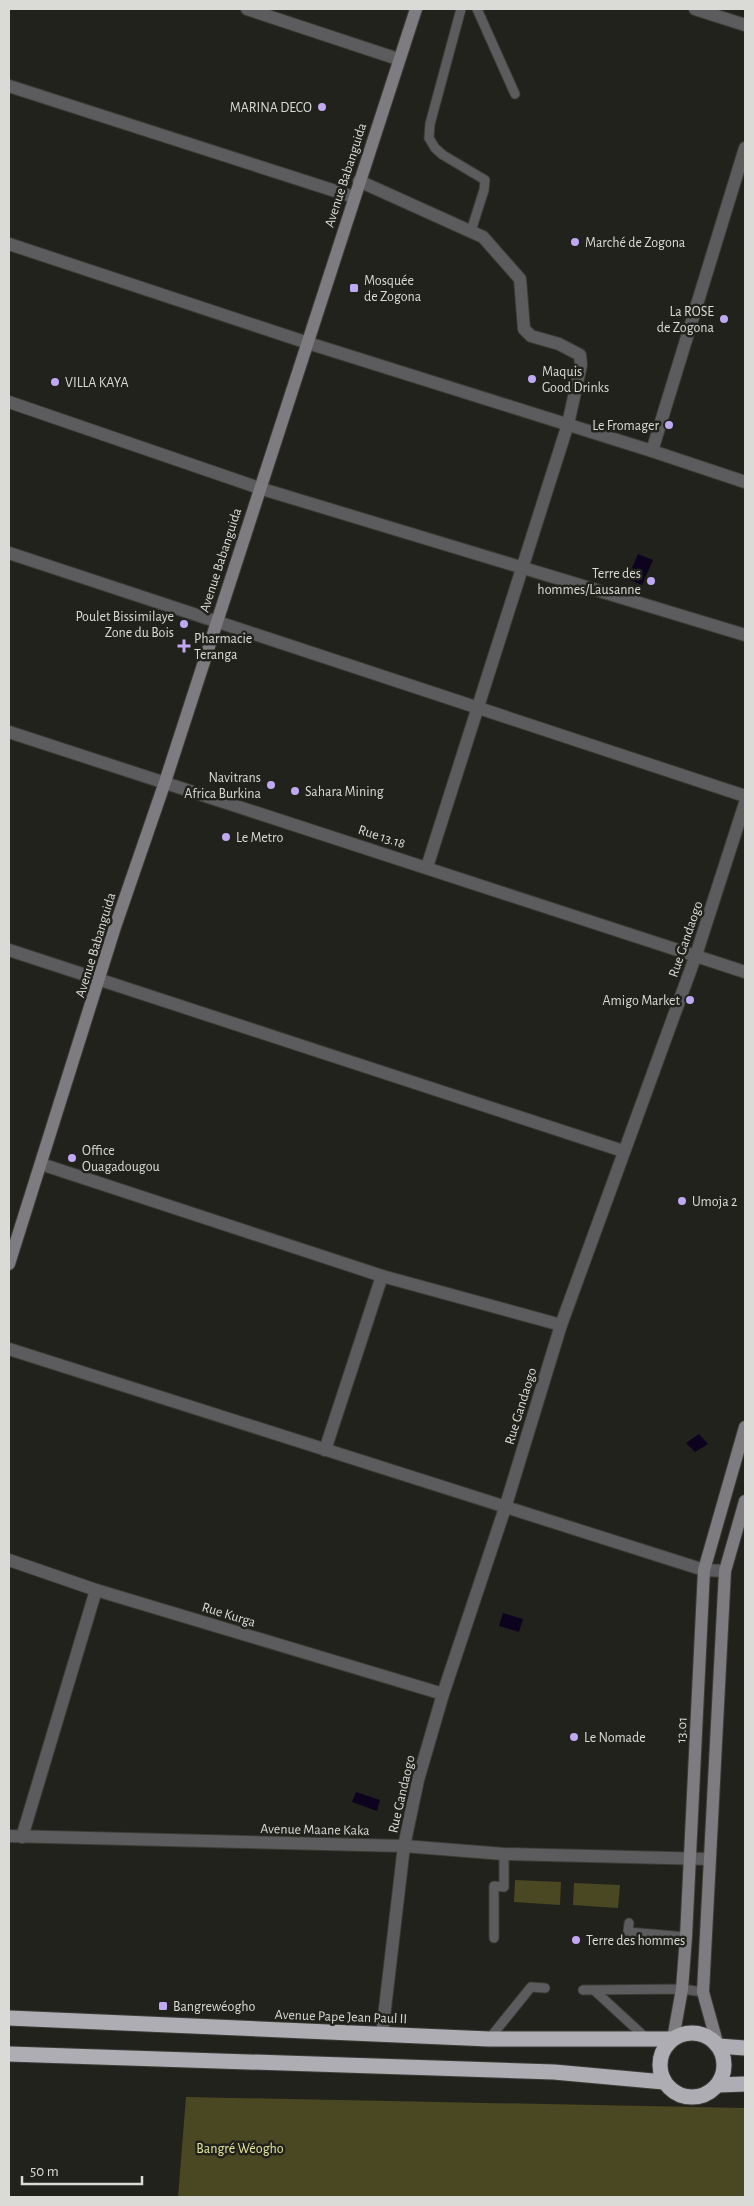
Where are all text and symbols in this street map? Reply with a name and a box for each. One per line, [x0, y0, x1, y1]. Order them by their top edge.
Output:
place label: MARINA DECO [230, 101, 312, 115]
marker: MARINA DECO [316, 101, 328, 113]
street label: Avenue Babanguida [322, 121, 370, 229]
marker: Marché de Zogona [569, 236, 581, 248]
place label: Marché de Zogona [585, 236, 686, 250]
place label: Mosquée de Zogona [364, 274, 422, 304]
marker: Mosquée de Zogona [348, 282, 360, 294]
place label: La ROSE de Zogona [657, 305, 715, 335]
marker: La ROSE de Zogona [718, 313, 730, 325]
place label: Maquis Good Drinks [542, 365, 609, 395]
marker: Maquis Good Drinks [526, 373, 538, 385]
marker: VILLA KAYA [49, 376, 61, 388]
place label: VILLA KAYA [65, 376, 129, 390]
place label: Le Fromager [592, 419, 659, 433]
marker: Le Fromager [663, 419, 675, 431]
street label: Avenue Babanguida [197, 506, 245, 614]
place label: Terre des hommes/Lausanne [537, 567, 641, 597]
marker: Terre des hommes/Lausanne [645, 575, 657, 587]
place label: Poulet Bissimilaye Zone du Bois [75, 610, 174, 640]
marker: Poulet Bissimilaye Zone du Bois [178, 618, 190, 630]
place label: Pharmacie Teranga [194, 632, 252, 662]
marker: Pharmacie Teranga [178, 640, 190, 652]
place label: Navitrans Africa Burkina [184, 771, 262, 801]
marker: Navitrans Africa Burkina [265, 779, 277, 791]
marker: Sahara Mining [289, 785, 301, 797]
place label: Sahara Mining [305, 785, 384, 799]
street label: Rue 13.18 [356, 823, 407, 851]
marker: Le Metro [220, 831, 232, 843]
place label: Le Metro [236, 831, 284, 845]
street label: Avenue Babanguida [73, 891, 119, 999]
street label: Rue Gandaogo [666, 899, 706, 979]
place label: Amigo Market [603, 994, 681, 1008]
marker: Amigo Market [684, 994, 696, 1006]
place label: Office Ouagadougou [82, 1144, 160, 1174]
marker: Office Ouagadougou [66, 1152, 78, 1164]
marker: Umoja 2 [676, 1195, 688, 1207]
place label: Umoja 2 [692, 1195, 737, 1209]
street label: Rue Gandaogo [503, 1366, 539, 1446]
street label: Rue Kurga [200, 1600, 258, 1630]
street label: 13.01 [674, 1717, 690, 1743]
marker: Le Nomade [568, 1731, 580, 1743]
place label: Le Nomade [584, 1731, 646, 1745]
street label: Rue Gandaogo [386, 1754, 418, 1835]
street label: Avenue Maane Kaka [260, 1822, 370, 1838]
marker: Terre des hommes [570, 1934, 582, 1946]
place label: Terre des hommes [586, 1934, 685, 1948]
marker: Bangrewéogho [157, 2000, 169, 2012]
place label: Bangrewéogho [173, 2000, 256, 2014]
street label: Avenue Pape Jean Paul II [274, 2008, 407, 2026]
park label: Bangré Wéogho [196, 2142, 284, 2156]
scale bar [22, 2154, 142, 2186]
text: 50 m [30, 2164, 59, 2179]

